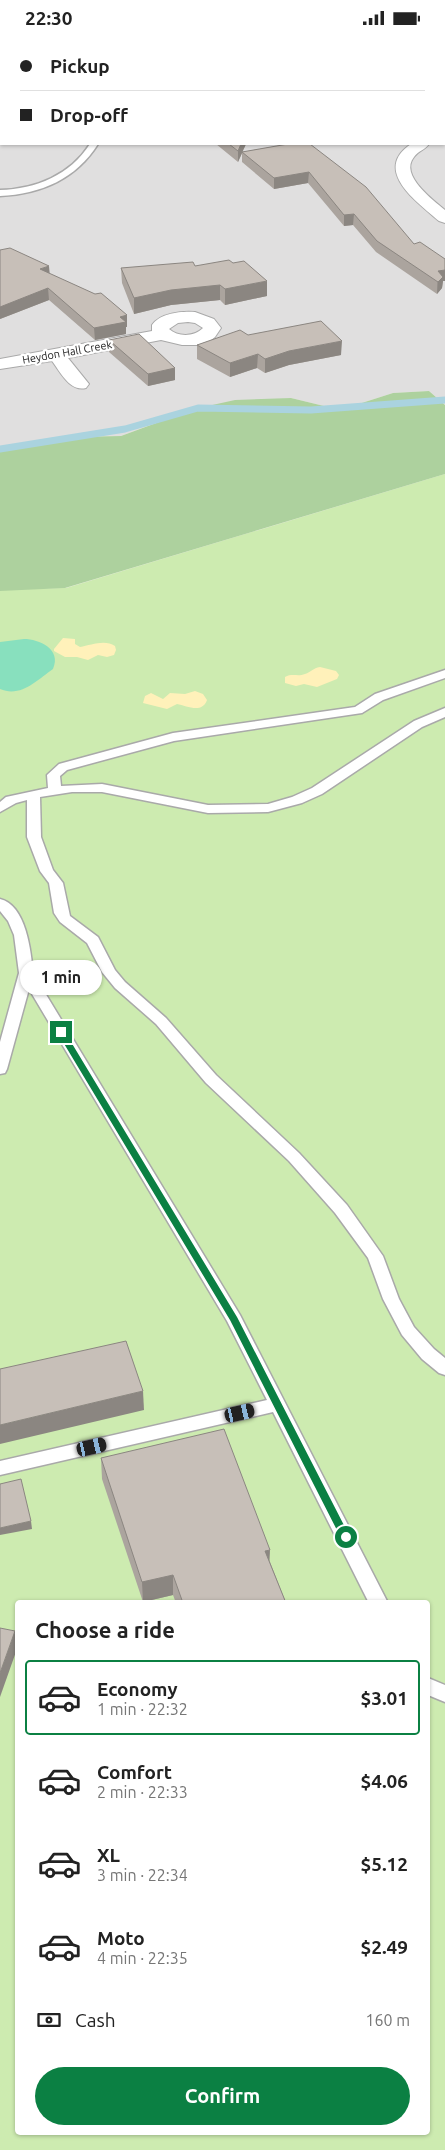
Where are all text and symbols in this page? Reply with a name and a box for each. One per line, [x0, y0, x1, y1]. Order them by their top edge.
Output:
text: 22:30 [25, 7, 73, 29]
text: Pickup [50, 55, 110, 77]
text: Drop-off [50, 104, 128, 126]
street label: Heydon Hall Creek [21, 338, 113, 366]
callout: 1 min [20, 959, 102, 995]
text: 1 min [41, 968, 81, 986]
route end [50, 1021, 72, 1043]
car [223, 1402, 256, 1424]
car [75, 1436, 108, 1458]
route start [335, 1526, 357, 1548]
text: Choose a ride [35, 1617, 175, 1642]
icon: car [37, 1675, 82, 1720]
text: Economy [97, 1678, 178, 1700]
text: $3.01 [360, 1687, 408, 1709]
text: 1 min · 22:32 [97, 1700, 188, 1718]
icon: car [37, 1758, 82, 1803]
text: Comfort [97, 1761, 172, 1783]
text: $4.06 [360, 1770, 408, 1792]
text: 2 min · 22:33 [97, 1783, 188, 1801]
icon: car [37, 1841, 82, 1886]
text: XL [97, 1844, 120, 1866]
text: $5.12 [360, 1853, 408, 1875]
text: 3 min · 22:34 [97, 1866, 188, 1884]
icon: car [37, 1924, 82, 1969]
text: Moto [97, 1927, 145, 1949]
text: $2.49 [360, 1936, 408, 1958]
text: 4 min · 22:35 [97, 1949, 188, 1967]
icon: cash [35, 2006, 63, 2034]
text: Cash [75, 2009, 116, 2031]
text: 160 m [365, 2011, 410, 2029]
button: Confirm [35, 2067, 410, 2125]

